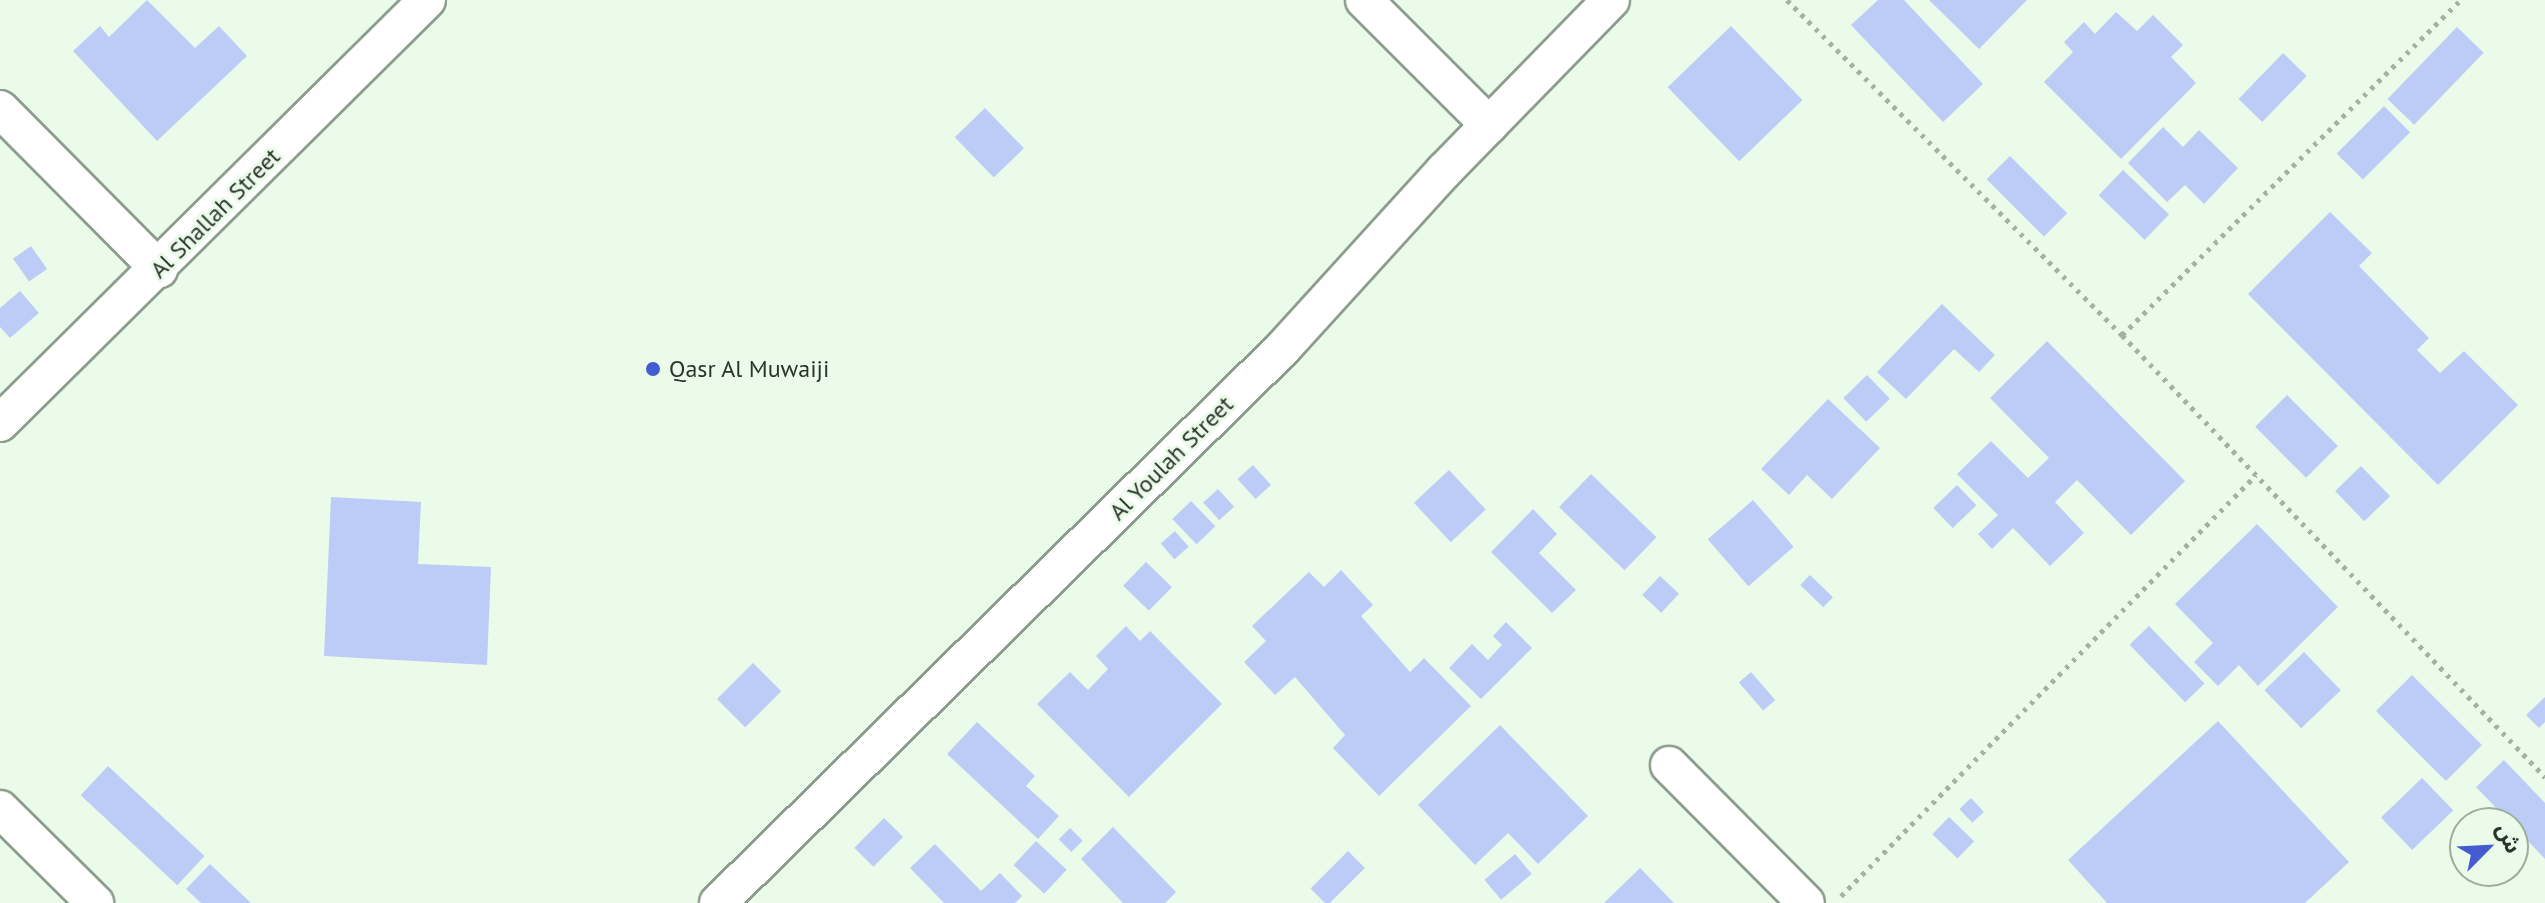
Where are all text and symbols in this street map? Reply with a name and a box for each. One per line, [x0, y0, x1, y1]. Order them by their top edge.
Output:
street label: Al Shallah Street [144, 142, 286, 284]
place label: Qasr Al Muwaiji [669, 355, 830, 383]
marker: Qasr Al Muwaiji [644, 360, 662, 378]
street label: Al Youlah Street [1103, 390, 1239, 526]
north arrow [2449, 807, 2529, 887]
text: ش [2490, 819, 2528, 858]

